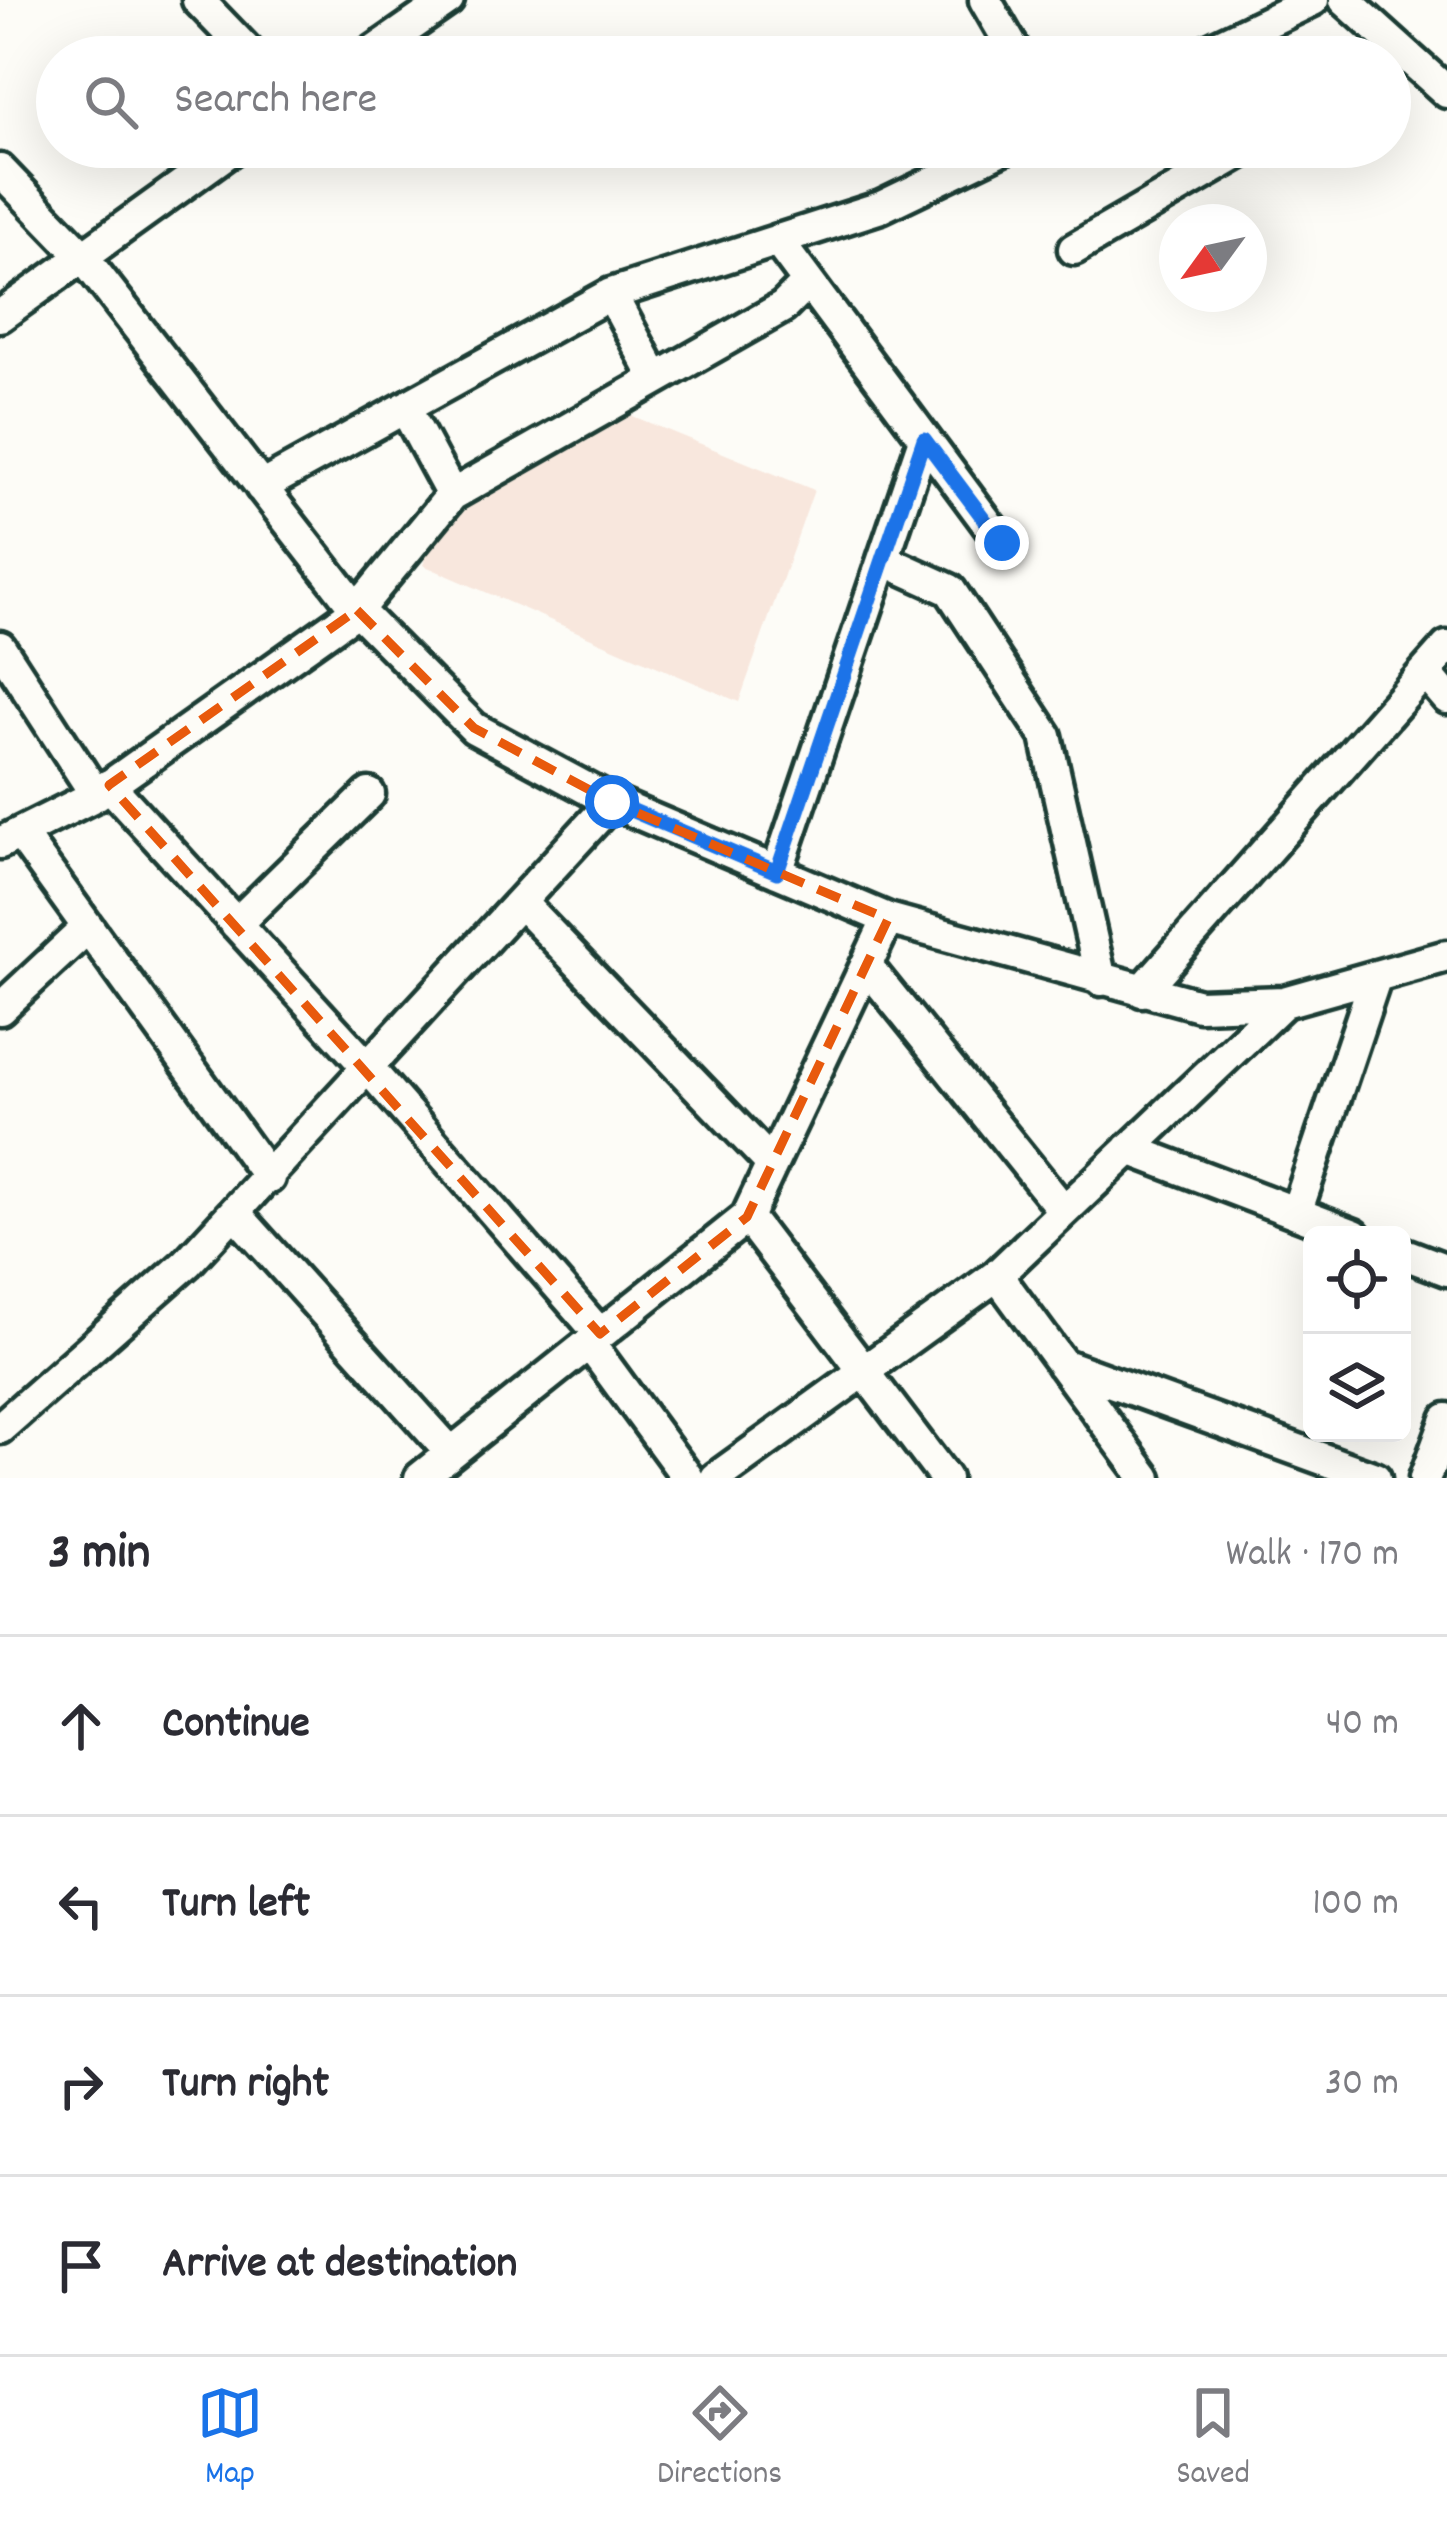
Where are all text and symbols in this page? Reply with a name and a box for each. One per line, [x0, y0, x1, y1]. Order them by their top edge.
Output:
search box [36, 36, 1411, 168]
icon: search [78, 69, 144, 135]
text: Search here [174, 70, 377, 134]
north arrow [1159, 204, 1267, 312]
route end [975, 516, 1029, 570]
route start [585, 775, 639, 829]
map controls [1303, 1226, 1411, 1442]
button: locate [1303, 1226, 1411, 1334]
button: layers [1303, 1334, 1411, 1442]
text: 3 min [48, 1520, 150, 1592]
text: Walk · 170 m [1226, 1529, 1399, 1584]
icon: ahead [48, 1693, 114, 1759]
text: Continue [162, 1694, 310, 1758]
text: 40 m [1326, 1698, 1399, 1753]
icon: left [48, 1873, 114, 1939]
text: Turn left [162, 1874, 310, 1938]
text: 100 m [1312, 1878, 1399, 1933]
icon: right [48, 2053, 114, 2119]
text: Turn right [162, 2054, 329, 2118]
text: 30 m [1325, 2058, 1399, 2113]
icon: arrive [48, 2233, 114, 2299]
text: Arrive at destination [162, 2234, 517, 2298]
tab: Map [197, 2380, 263, 2499]
tab: Directions [657, 2380, 782, 2499]
tab: Saved [1176, 2380, 1250, 2499]

